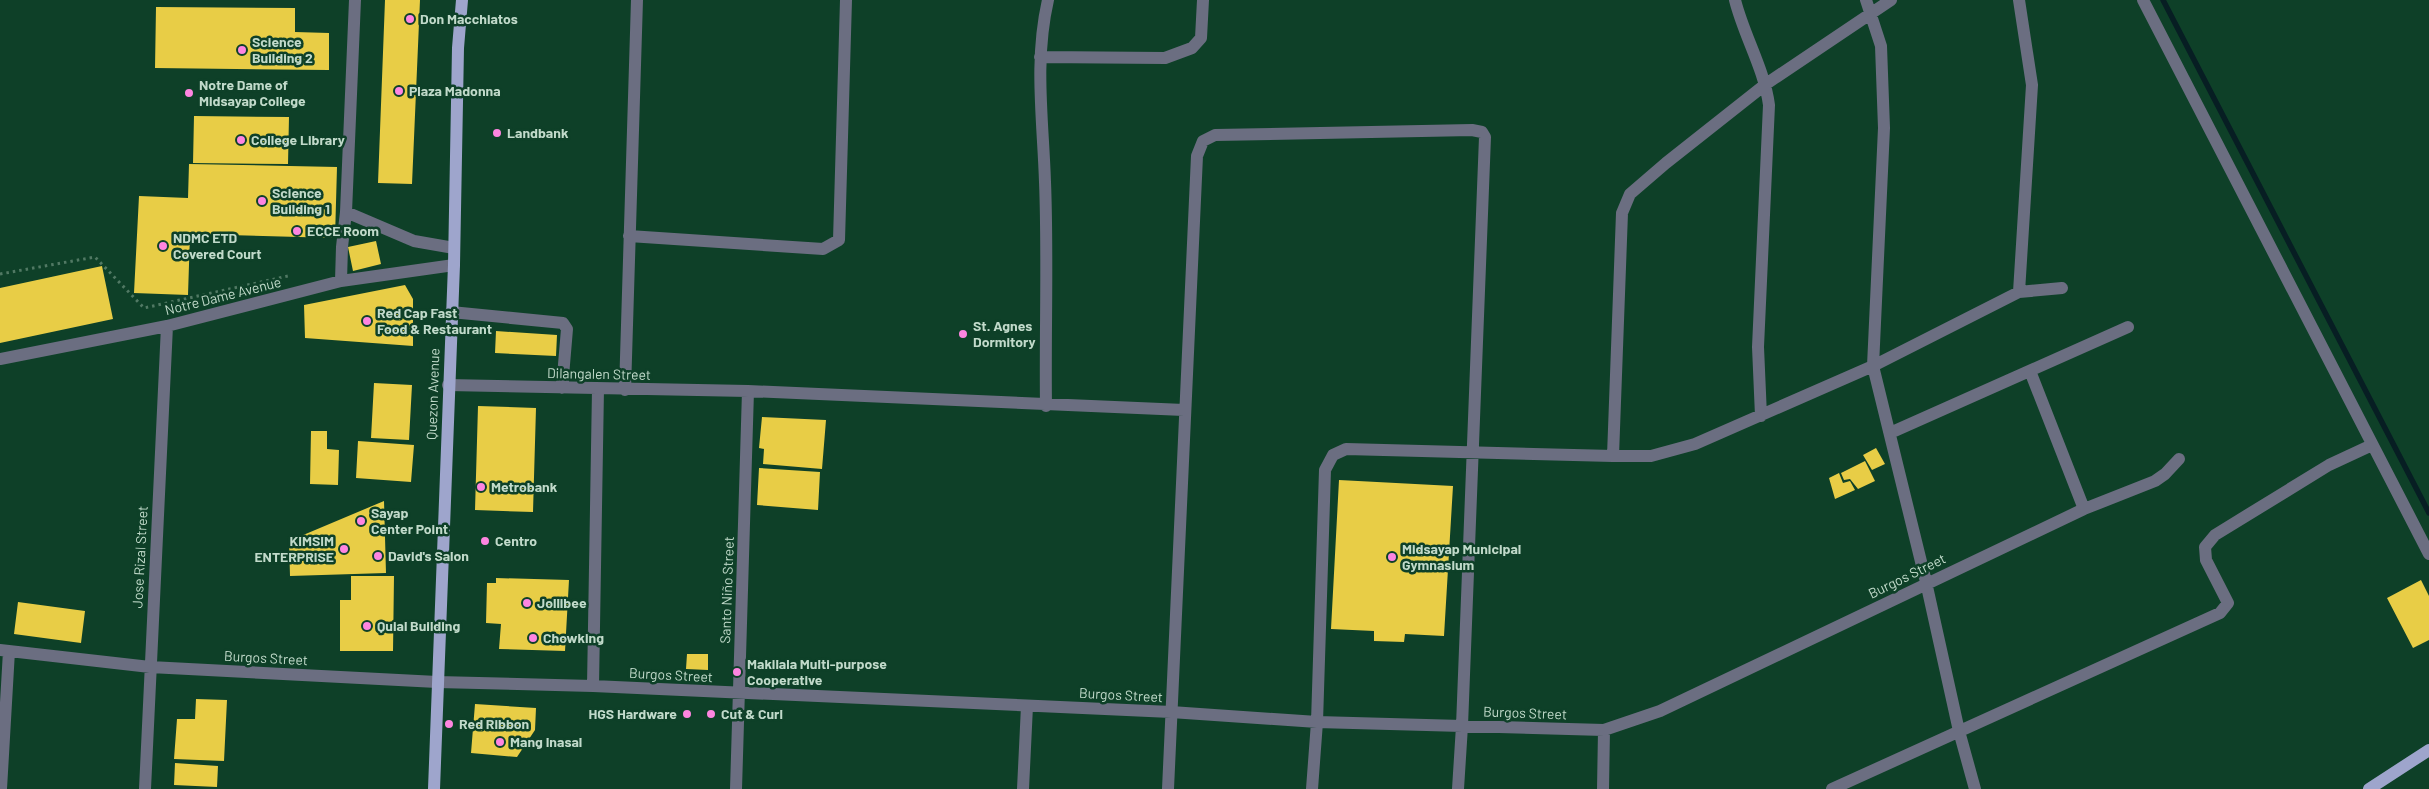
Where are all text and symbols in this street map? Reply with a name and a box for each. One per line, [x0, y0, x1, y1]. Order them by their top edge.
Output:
place label: Don Macchiatos [420, 10, 518, 27]
marker: Don Macchiatos [404, 13, 416, 25]
place label: Science Building 2 [252, 33, 313, 66]
marker: Science Building 2 [236, 44, 248, 56]
place label: Notre Dame of Midsayap College [199, 76, 306, 109]
place label: Plaza Madonna [409, 82, 501, 99]
marker: Plaza Madonna [393, 85, 405, 97]
marker: Notre Dame of Midsayap College [183, 87, 195, 99]
place label: Landbank [507, 124, 569, 141]
marker: Landbank [491, 127, 503, 139]
place label: College Library [251, 131, 345, 148]
marker: College Library [235, 134, 247, 146]
place label: Science Building 1 [272, 184, 330, 217]
marker: Science Building 1 [256, 195, 268, 207]
place label: ECCE Room [307, 222, 379, 239]
marker: ECCE Room [291, 225, 303, 237]
place label: NDMC ETD Covered Court [173, 229, 262, 262]
marker: NDMC ETD Covered Court [157, 240, 169, 252]
street label: Notre Dame Avenue [163, 273, 283, 318]
place label: Red Cap Fast Food & Restaurant [377, 304, 492, 337]
marker: Red Cap Fast Food & Restaurant [361, 315, 373, 327]
place label: St. Agnes Dormitory [973, 317, 1036, 350]
marker: St. Agnes Dormitory [957, 328, 969, 340]
street label: Quezon Avenue [422, 348, 443, 440]
street label: Dilangalen Street [547, 364, 651, 383]
place label: Metrobank [491, 478, 558, 495]
marker: Metrobank [475, 481, 487, 493]
place label: Sayap Center Point [371, 504, 448, 537]
street label: Jose Rizal Street [128, 505, 151, 609]
marker: Sayap Center Point [355, 515, 367, 527]
place label: KIMSIM ENTERPRISE [254, 532, 334, 565]
place label: Centro [495, 532, 537, 549]
marker: Centro [479, 535, 491, 547]
street label: Santo Niño Street [716, 536, 737, 644]
place label: Midsayap Municipal Gymnasium [1402, 540, 1521, 573]
marker: KIMSIM ENTERPRISE [338, 543, 350, 555]
place label: David's Salon [388, 547, 469, 564]
marker: David's Salon [372, 550, 384, 562]
street label: Burgos Street [1865, 550, 1948, 602]
marker: Midsayap Municipal Gymnasium [1386, 551, 1398, 563]
place label: Jollibee [537, 594, 587, 611]
marker: Jollibee [521, 597, 533, 609]
place label: Quial Building [377, 617, 460, 634]
marker: Quial Building [361, 620, 373, 632]
place label: Chowking [543, 629, 604, 646]
marker: Chowking [527, 632, 539, 644]
street label: Burgos Street [224, 647, 308, 668]
place label: Makilala Multi-purpose Cooperative [747, 655, 887, 688]
street label: Burgos Street [629, 664, 713, 685]
marker: Makilala Multi-purpose Cooperative [731, 666, 743, 678]
street label: Burgos Street [1079, 684, 1163, 705]
street label: Burgos Street [1483, 703, 1567, 722]
place label: HGS Hardware [588, 705, 677, 722]
place label: Cut & Curl [721, 705, 783, 722]
marker: HGS Hardware [681, 708, 693, 720]
marker: Cut & Curl [705, 708, 717, 720]
place label: Red Ribbon [459, 715, 529, 732]
marker: Red Ribbon [443, 718, 455, 730]
place label: Mang Inasal [510, 733, 582, 750]
marker: Mang Inasal [494, 736, 506, 748]

